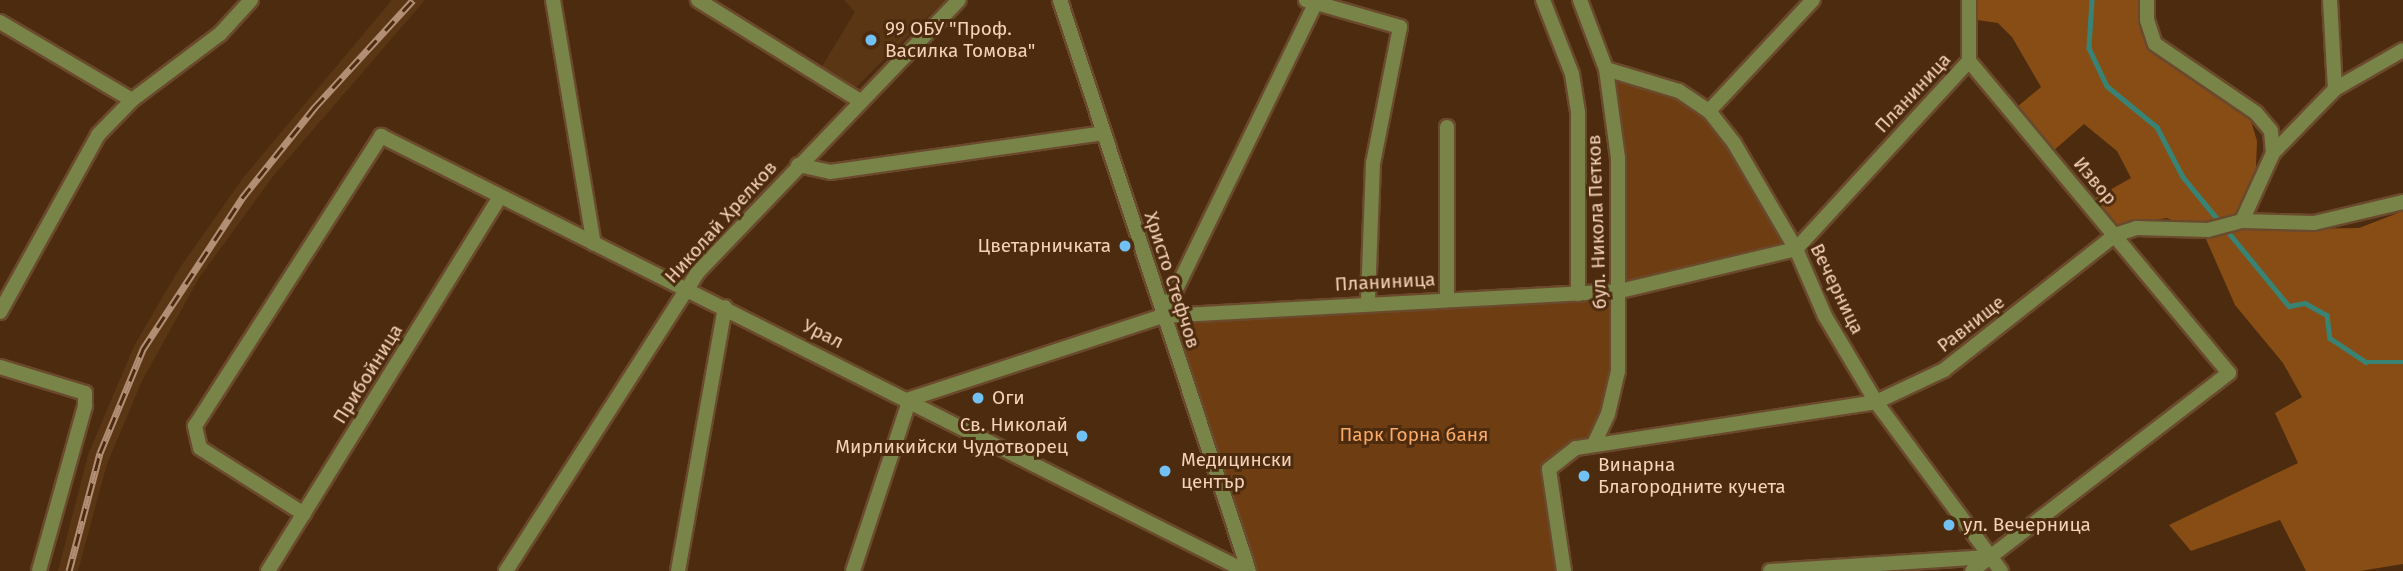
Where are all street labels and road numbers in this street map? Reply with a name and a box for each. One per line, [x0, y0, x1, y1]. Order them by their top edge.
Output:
street label: Планиница [1870, 48, 1956, 138]
street label: бул. Никола Петков [1583, 134, 1611, 310]
street label: Извор [2068, 152, 2122, 210]
street label: Николай Хрелков [660, 156, 782, 288]
street label: Христо Стефчов [1139, 209, 1205, 351]
street label: Вечерница [1805, 240, 1869, 338]
street label: Планиница [1334, 268, 1436, 296]
street label: Равнище [1933, 291, 2009, 357]
street label: Урал [799, 314, 847, 354]
street label: Прибойница [328, 320, 408, 428]

